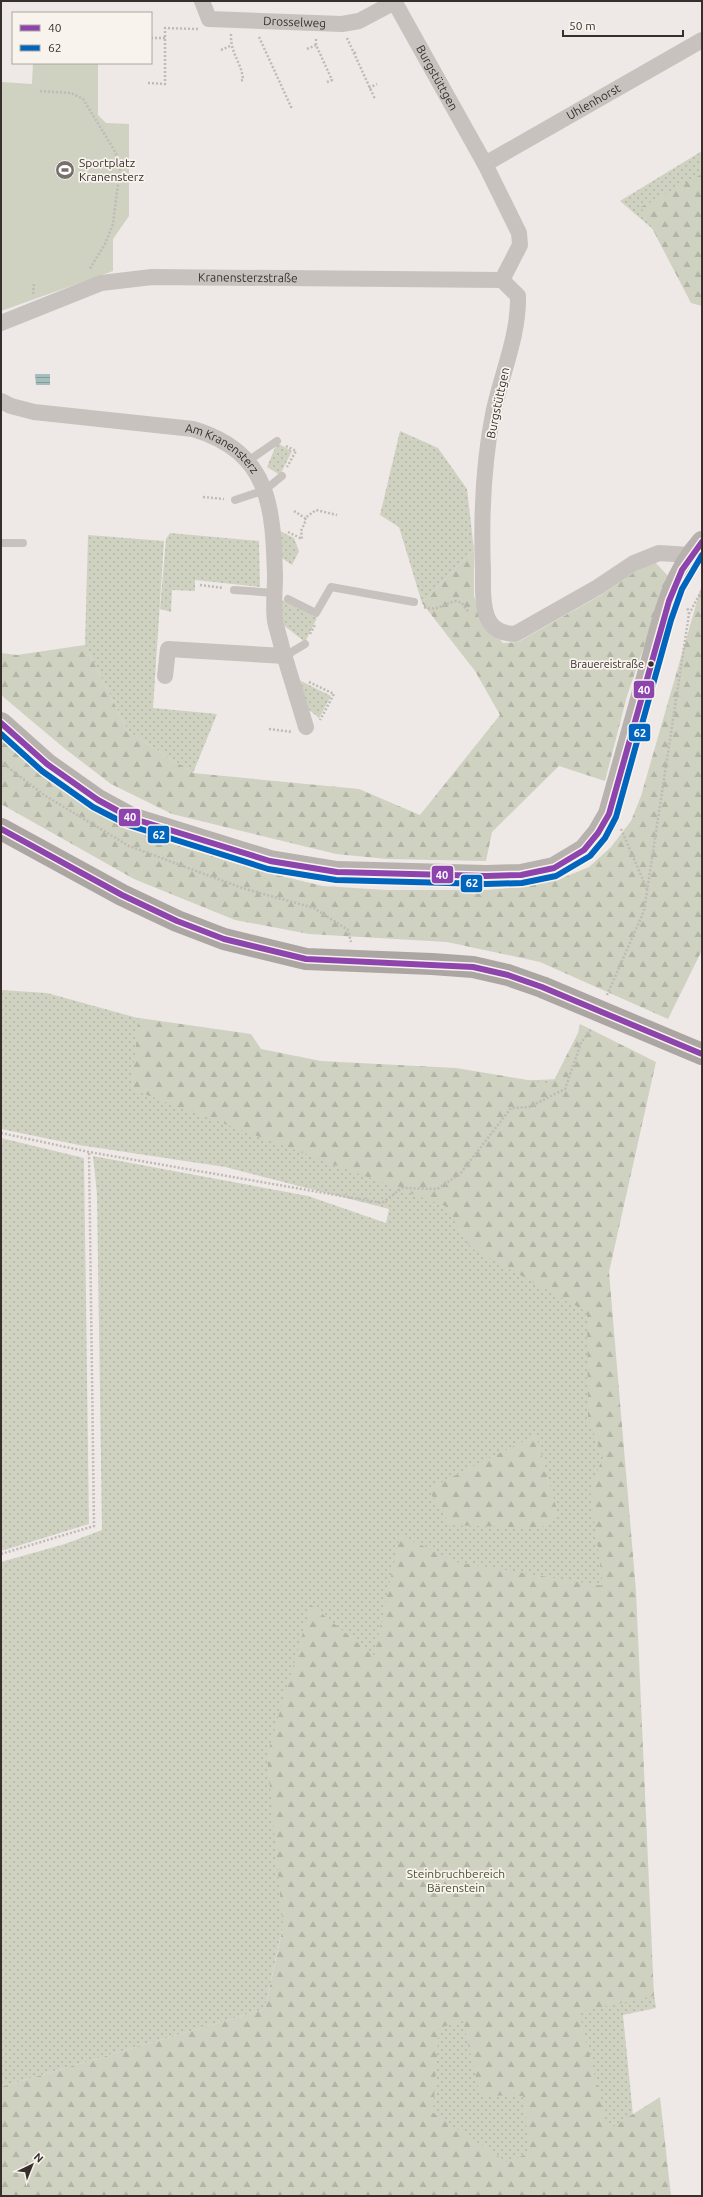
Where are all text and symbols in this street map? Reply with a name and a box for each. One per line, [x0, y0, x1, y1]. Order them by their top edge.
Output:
legend [12, 12, 152, 64]
scale bar [563, 12, 683, 38]
street label: Drosselweg [263, 14, 326, 29]
text: 50 m [569, 19, 596, 32]
text: 40 [48, 21, 62, 34]
text: 62 [48, 41, 62, 54]
street label: Burgstüttgen [414, 43, 461, 112]
street label: Uhlenhorst [564, 81, 623, 122]
place label: Sportplatz Kranensterz [79, 156, 144, 183]
sports icon: Sportplatz Kranensterz [54, 159, 76, 181]
street label: Kranensterzstraße [198, 270, 298, 284]
street label: Burgstüttgen [484, 366, 511, 440]
street label: Am Kranensterz [185, 421, 262, 476]
place label: Brauereistraße [570, 658, 644, 670]
marker: Brauereistraße [646, 659, 656, 669]
line badge: 40 [633, 680, 655, 699]
text: 40 [638, 684, 650, 696]
line badge: 62 [628, 723, 651, 742]
text: 62 [634, 727, 646, 739]
line badge: 40 [118, 808, 141, 827]
text: 40 [124, 811, 136, 823]
line badge: 62 [147, 825, 170, 844]
text: 62 [153, 829, 165, 841]
line badge: 40 [431, 865, 454, 884]
text: 40 [436, 869, 448, 881]
line badge: 62 [460, 874, 483, 893]
text: 62 [466, 877, 478, 889]
park label: Steinbruchbereich Bärenstein [407, 1867, 505, 1894]
north arrow [12, 2145, 52, 2185]
text: N [32, 2150, 46, 2165]

